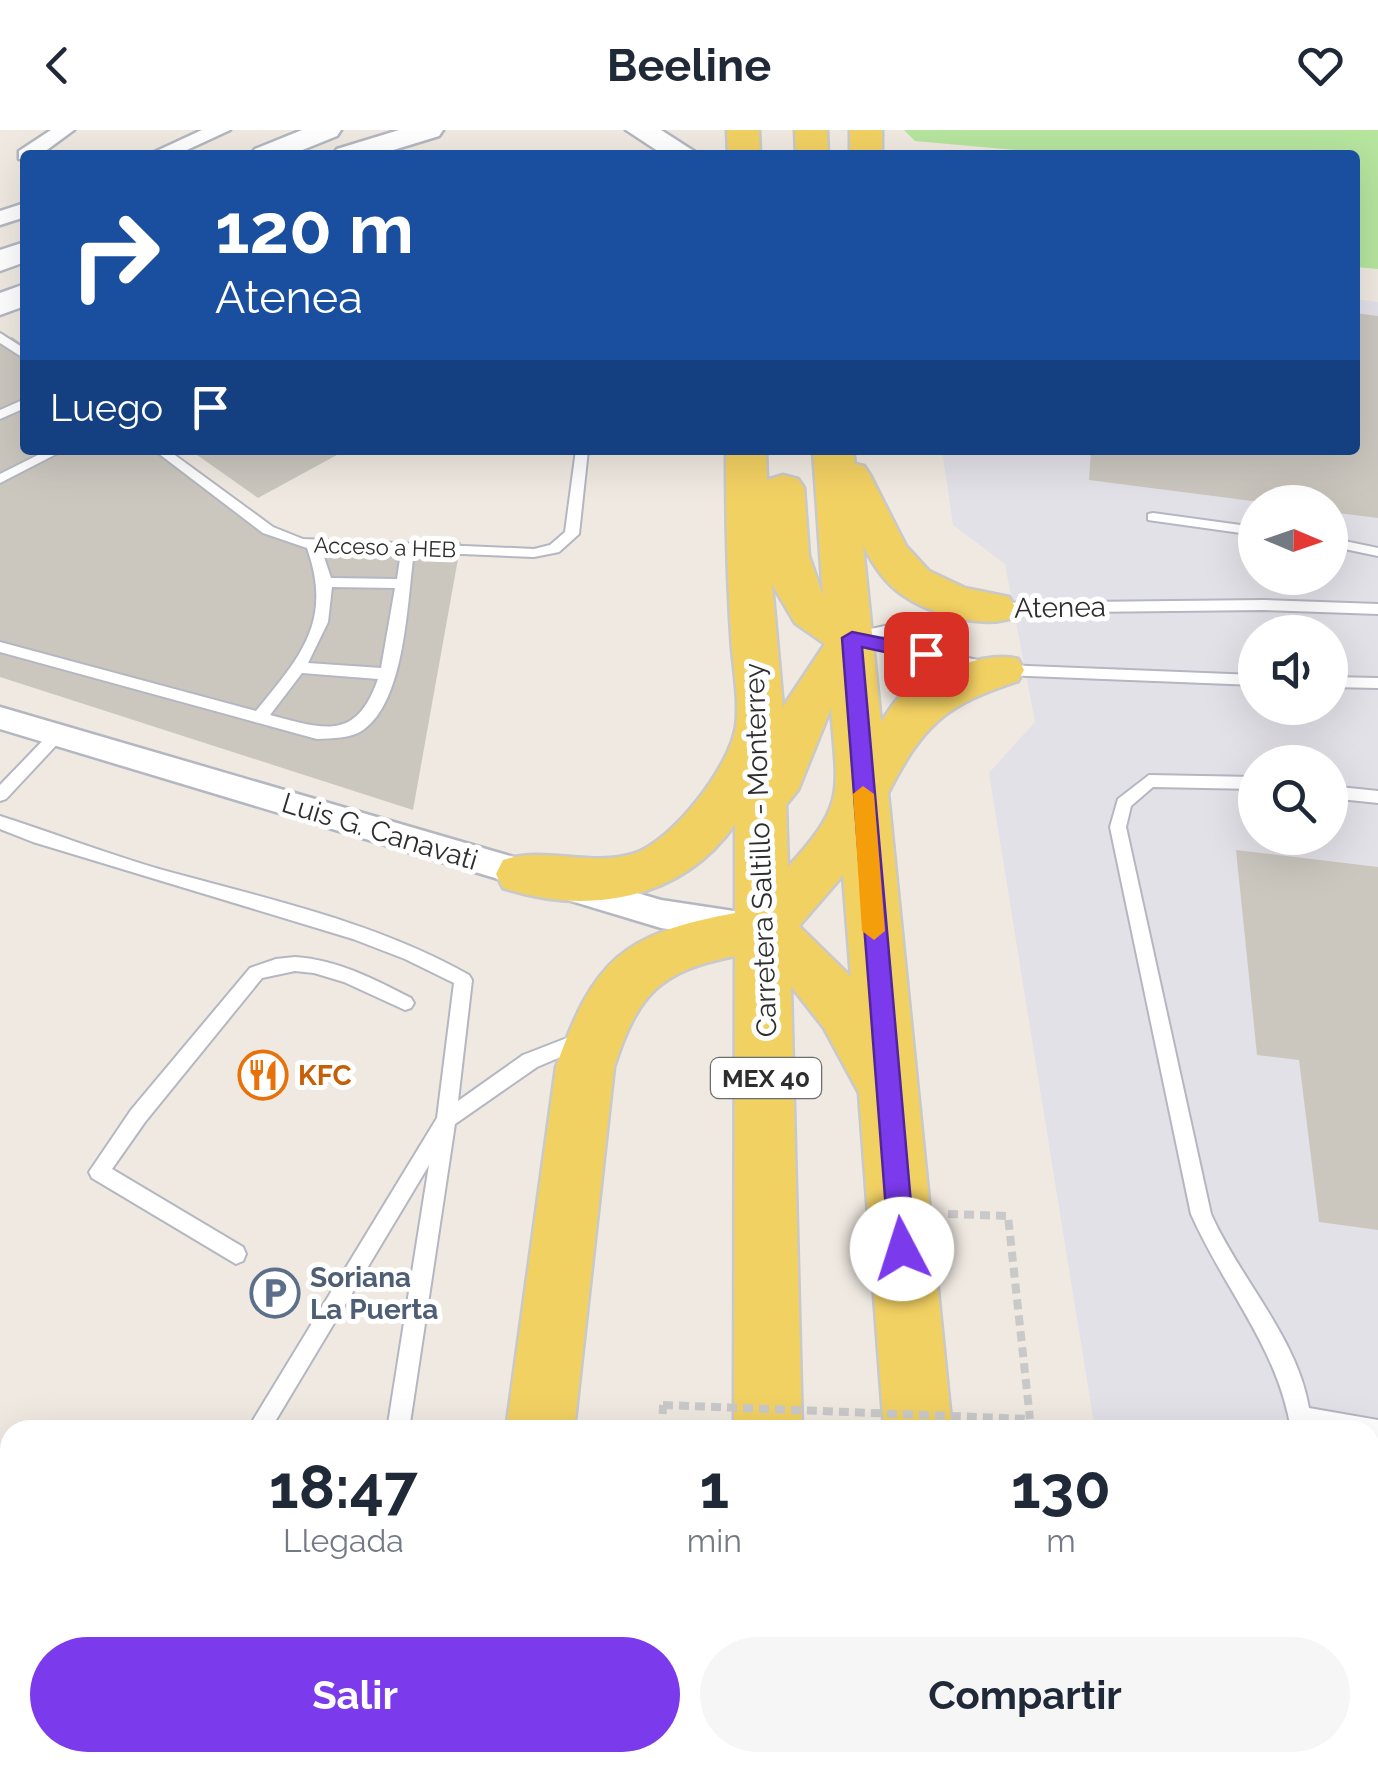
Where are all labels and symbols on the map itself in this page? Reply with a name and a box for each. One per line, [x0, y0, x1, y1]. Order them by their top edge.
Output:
north arrow [1238, 485, 1348, 595]
street label: Acceso a HEB [313, 532, 457, 562]
street label: Atenea [1014, 590, 1106, 625]
pin [884, 612, 969, 697]
street label: Carretera Saltillo - Monterrey [737, 662, 784, 1038]
street label: Luis G. Canavati [278, 786, 482, 877]
restaurant icon: KFC [237, 1049, 289, 1101]
road number: MEX 40 [711, 1058, 821, 1098]
place label: KFC [298, 1059, 352, 1092]
position arrow [850, 1197, 954, 1301]
place label: Soriana La Puerta [310, 1261, 438, 1326]
parking icon: Soriana La Puerta [249, 1267, 301, 1319]

